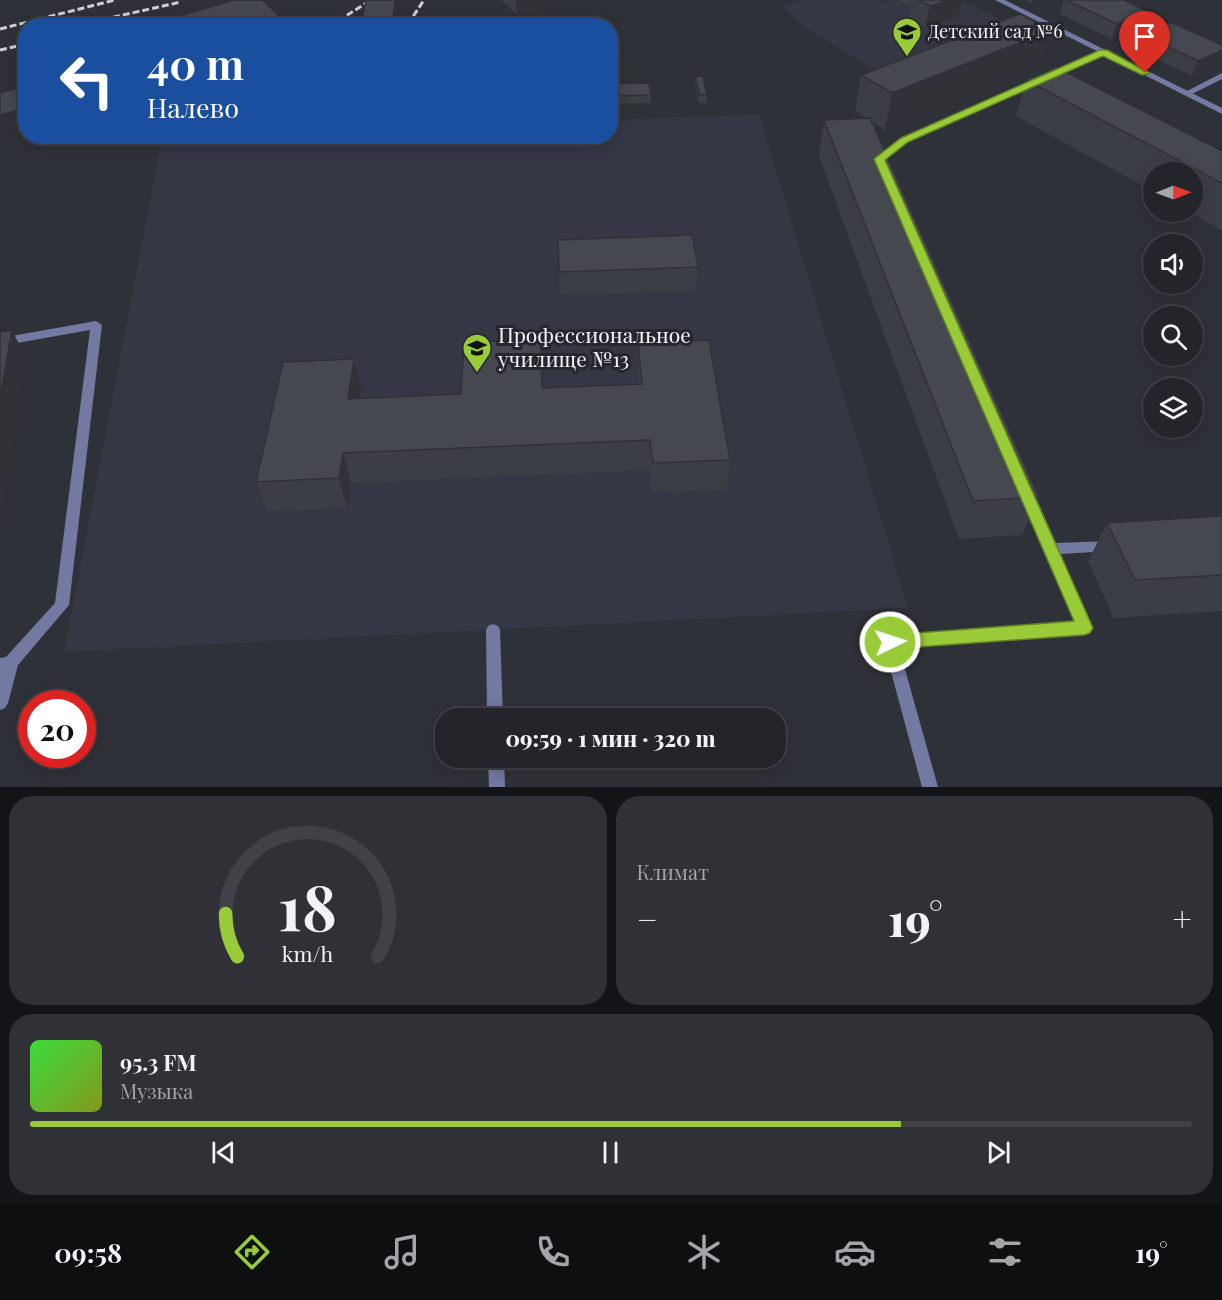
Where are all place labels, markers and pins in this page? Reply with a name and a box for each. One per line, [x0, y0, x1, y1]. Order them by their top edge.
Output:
pin [1119, 11, 1170, 73]
school or university icon: Детский сад №6 [891, 16, 923, 58]
place label: Детский сад №6 [928, 19, 1063, 43]
place label: Профессиональное училище №13 [497, 320, 691, 372]
school or university icon: Профессиональное училище №13 [461, 332, 493, 374]

